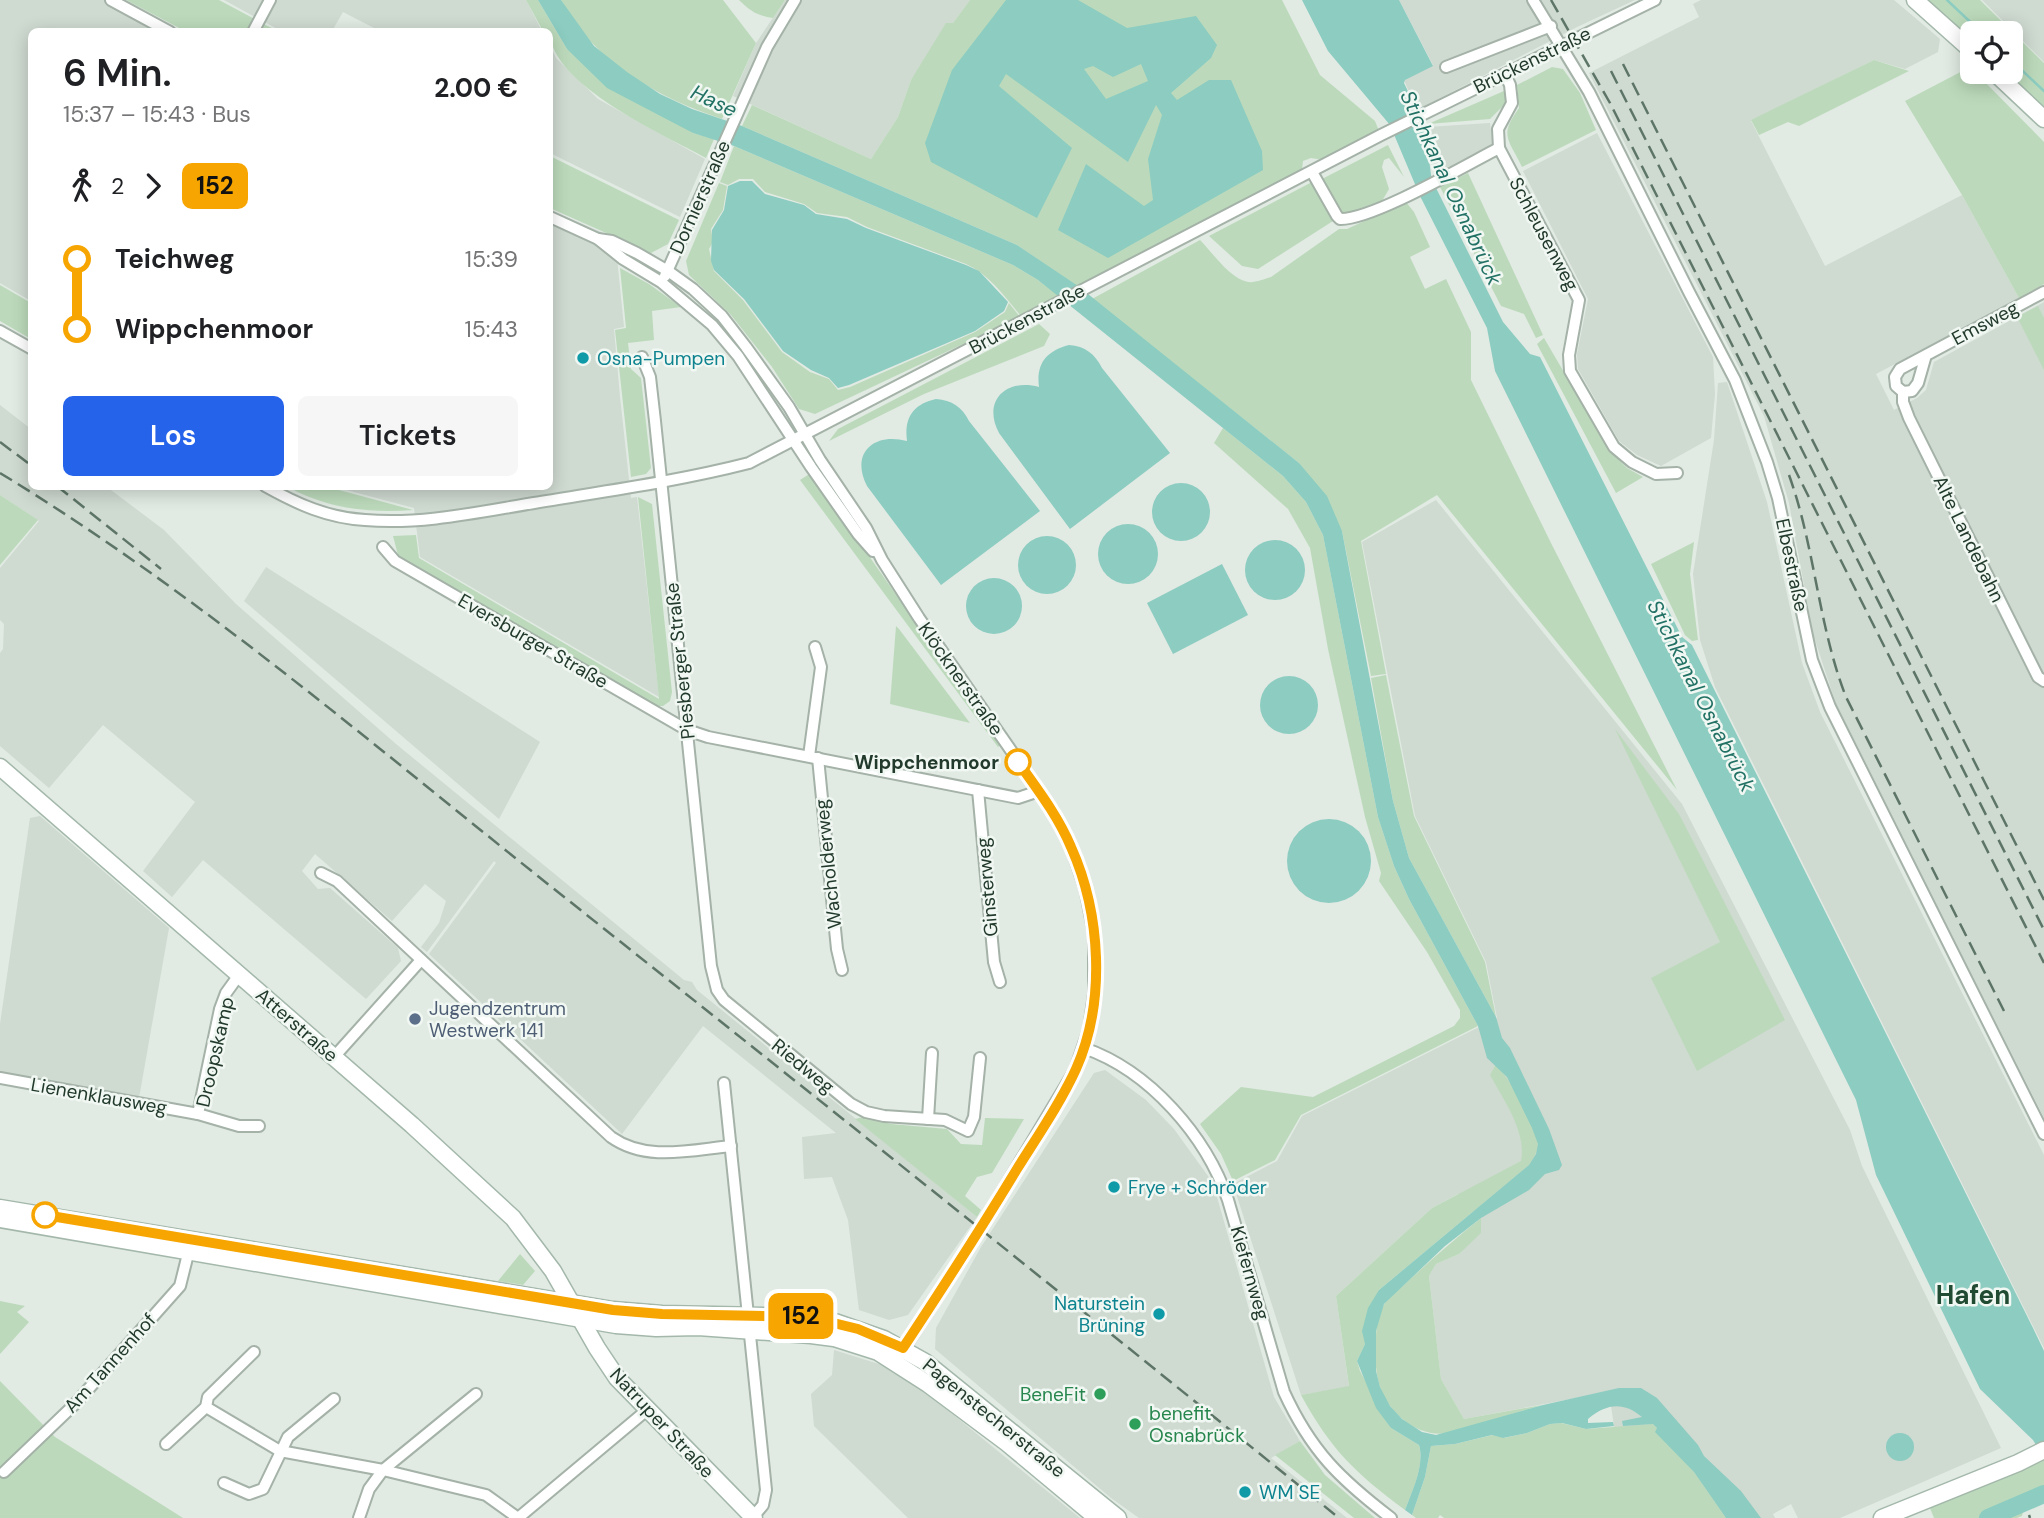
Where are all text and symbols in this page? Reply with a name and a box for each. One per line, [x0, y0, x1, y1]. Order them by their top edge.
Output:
street label: Brückenstraße [1469, 21, 1595, 99]
map controls [1960, 21, 2023, 84]
button: locate [1960, 21, 2023, 84]
text: 6 Min. [63, 48, 171, 98]
text: 2.00 € [434, 71, 518, 105]
water label: Hase [686, 78, 742, 124]
water label: Stichkanal Osnabrück [1394, 86, 1509, 290]
text: 15:37 – 15:43 · Bus [63, 99, 251, 129]
street label: Dornierstraße [664, 136, 736, 258]
icon: walk [63, 167, 101, 205]
icon: forward [134, 167, 172, 205]
text: 152 [196, 170, 234, 201]
text: 2 [111, 171, 124, 201]
street label: Schleusenweg [1504, 173, 1585, 296]
text: Teichweg [115, 242, 235, 276]
text: 15:39 [465, 244, 518, 274]
street label: Brückenstraße [965, 278, 1089, 360]
street label: Emsweg [1947, 295, 2023, 351]
text: Wippchenmoor [115, 312, 313, 346]
text: 15:43 [465, 314, 518, 344]
place label: Osna-Pumpen [597, 346, 725, 371]
marker: Osna-Pumpen [575, 350, 591, 366]
button: Los [63, 396, 284, 476]
button: Tickets [298, 396, 518, 476]
street label: Alte Landebahn [1928, 472, 2010, 606]
street label: Elbestraße [1770, 516, 1814, 614]
street label: Piesberger Straße [659, 581, 701, 741]
street label: Eversburger Straße [453, 588, 613, 694]
water label: Stichkanal Osnabrück [1640, 595, 1762, 797]
street label: Klöcknerstraße [913, 617, 1009, 741]
marker: Wippchenmoor [1005, 749, 1031, 775]
place label: Wippchenmoor [854, 750, 999, 775]
street label: Wacholderweg [809, 798, 847, 930]
street label: Ginsterweg [970, 836, 1004, 938]
street label: Atterstraße [251, 982, 343, 1068]
street label: Droopskamp [190, 994, 240, 1110]
place label: Jugendzentrum Westwerk 141 [429, 996, 566, 1043]
marker: Jugendzentrum Westwerk 141 [407, 1011, 423, 1027]
street label: Riedweg [766, 1033, 840, 1099]
street label: Lienenklausweg [29, 1072, 169, 1120]
place label: Frye + Schröder [1128, 1175, 1267, 1200]
marker: Frye + Schröder [1106, 1179, 1122, 1195]
unlabelled marker [32, 1202, 58, 1228]
street label: Kiefernweg [1225, 1223, 1275, 1323]
district label: Hafen [1936, 1278, 2010, 1312]
place label: Naturstein Brüning [1054, 1291, 1145, 1338]
line badge: 152 [761, 1293, 841, 1339]
text: 152 [782, 1300, 820, 1331]
marker: Naturstein Brüning [1151, 1306, 1167, 1322]
street label: Am Tannenhof [58, 1308, 162, 1418]
street label: Pagenstecherstraße [918, 1353, 1070, 1483]
street label: Natruper Straße [604, 1362, 720, 1484]
place label: BeneFit [1020, 1382, 1086, 1407]
marker: BeneFit [1092, 1386, 1108, 1402]
place label: benefit Osnabrück [1149, 1401, 1245, 1448]
marker: benefit Osnabrück [1127, 1416, 1143, 1432]
place label: WM SE [1259, 1480, 1320, 1505]
marker: WM SE [1237, 1484, 1253, 1500]

